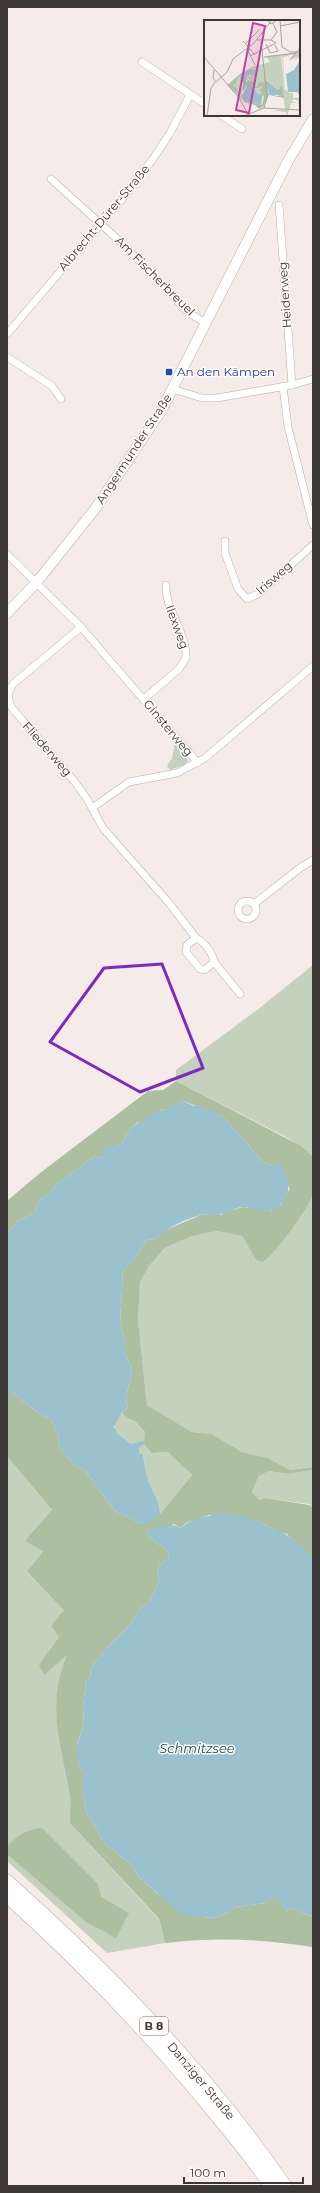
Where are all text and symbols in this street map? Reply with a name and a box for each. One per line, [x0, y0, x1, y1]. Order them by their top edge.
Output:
inset map [204, 20, 300, 116]
street label: Albrecht-Dürer-Straße [55, 162, 152, 274]
street label: Am Fischerbreuel [112, 233, 198, 319]
street label: Heiderweg [275, 261, 294, 329]
place label: An den Kämpen [177, 364, 275, 379]
marker: An den Kämpen [164, 367, 174, 377]
street label: Angermunder Straße [92, 391, 175, 507]
street label: Irisweg [252, 558, 295, 597]
street label: Ilexweg [163, 603, 192, 651]
street label: Ginsterweg [140, 696, 196, 759]
street label: Fliederweg [20, 718, 75, 779]
water label: Schmitzsee [159, 1740, 235, 1756]
road number: B 8 [140, 2017, 168, 2035]
street label: Danziger Straße [165, 2039, 238, 2123]
scale bar [184, 2159, 303, 2185]
text: 100 m [190, 2165, 226, 2180]

